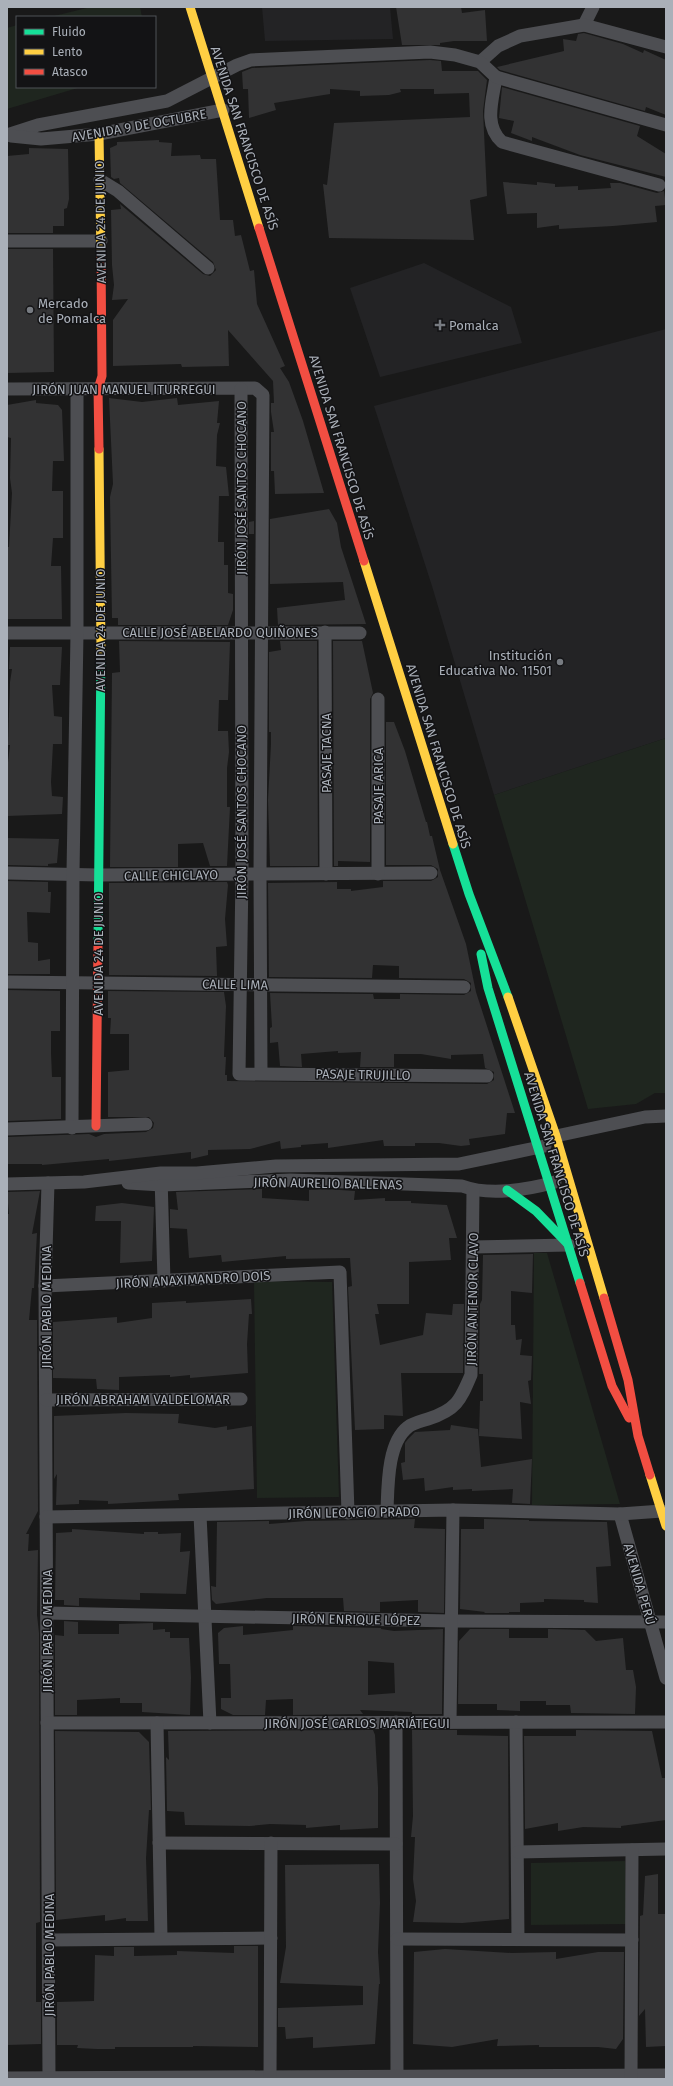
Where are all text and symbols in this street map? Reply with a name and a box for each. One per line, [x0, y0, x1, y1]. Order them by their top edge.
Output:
legend [16, 16, 156, 88]
text: Fluido [52, 25, 86, 39]
street label: AVENIDA SAN FRANCISCO DE ASÍS [208, 44, 281, 232]
text: Lento [52, 45, 82, 59]
text: Atasco [52, 65, 88, 79]
street label: AVENIDA 9 DE OCTUBRE [71, 106, 208, 145]
street label: AVENIDA 24 DE JUNIO [92, 160, 109, 284]
place label: Mercado de Pomalca [38, 296, 106, 326]
marker: Mercado de Pomalca [25, 305, 35, 315]
place label: Pomalca [449, 318, 499, 333]
marker: Pomalca [434, 319, 446, 331]
street label: AVENIDA SAN FRANCISCO DE ASÍS [306, 353, 377, 541]
street label: JIRÓN JUAN MANUEL ITURREGUI [32, 382, 216, 397]
street label: JIRÓN JOSÉ SANTOS CHOCANO [234, 401, 249, 575]
street label: AVENIDA 24 DE JUNIO [93, 569, 108, 691]
street label: CALLE JOSÉ ABELARDO QUIÑONES [122, 625, 318, 640]
place label: Institución Educativa No. 11501 [439, 648, 552, 678]
marker: Institución Educativa No. 11501 [555, 657, 565, 667]
street label: AVENIDA SAN FRANCISCO DE ASÍS [403, 662, 474, 850]
street label: PASAJE TACNA [319, 712, 334, 793]
street label: JIRÓN JOSÉ SANTOS CHOCANO [234, 725, 249, 899]
street label: PASAJE ARICA [371, 747, 386, 824]
street label: CALLE CHICLAYO [124, 867, 218, 884]
street label: AVENIDA 24 DE JUNIO [91, 893, 106, 1015]
street label: CALLE LIMA [202, 976, 269, 993]
street label: PASAJE TRUJILLO [315, 1066, 411, 1083]
street label: AVENIDA SAN FRANCISCO DE ASÍS [521, 1070, 592, 1258]
street label: JIRÓN AURELIO BALLENAS [253, 1175, 403, 1192]
street label: JIRÓN ANTENOR CLAVO [464, 1232, 481, 1366]
street label: JIRÓN PABLO MEDINA [39, 1245, 54, 1368]
street label: JIRÓN ANAXIMANDRO DOIS [115, 1268, 271, 1291]
street label: JIRÓN ABRAHAM VALDELOMAR [56, 1392, 230, 1407]
street label: JIRÓN LEONCIO PRADO [288, 1504, 420, 1521]
street label: AVENIDA PERÚ [621, 1542, 658, 1627]
street label: JIRÓN PABLO MEDINA [40, 1569, 55, 1692]
street label: JIRÓN ENRIQUE LÓPEZ [292, 1611, 421, 1628]
street label: JIRÓN JOSÉ CARLOS MARIÁTEGUI [264, 1716, 450, 1731]
street label: JIRÓN PABLO MEDINA [42, 1893, 57, 2016]

